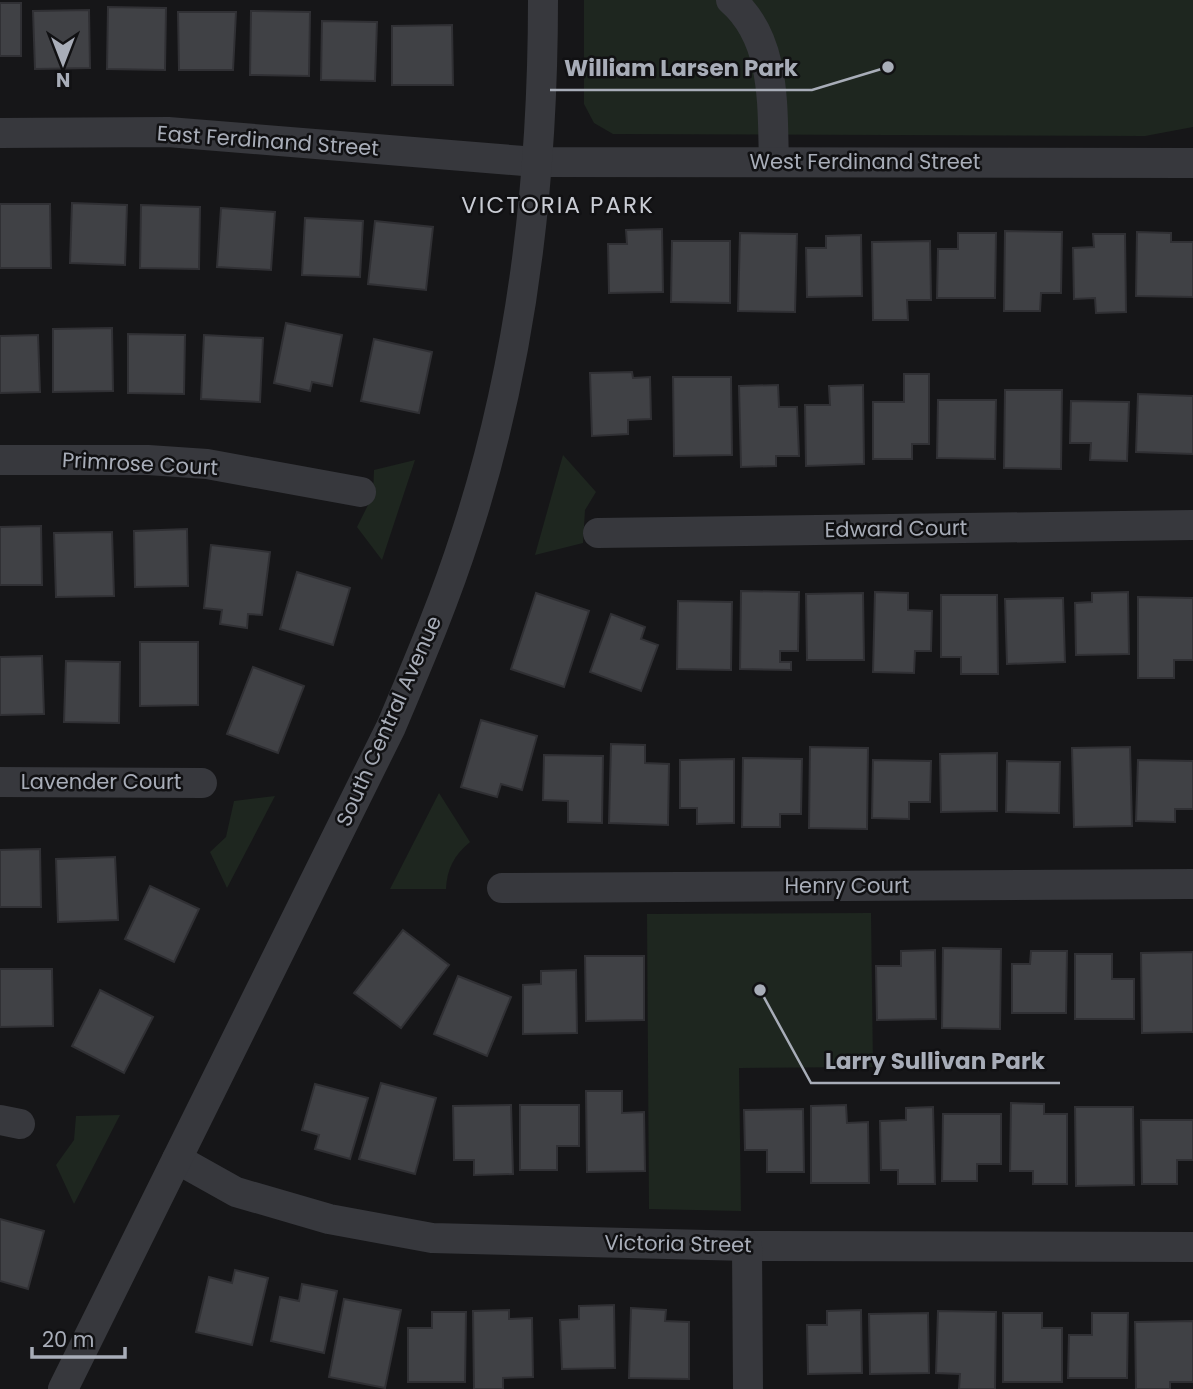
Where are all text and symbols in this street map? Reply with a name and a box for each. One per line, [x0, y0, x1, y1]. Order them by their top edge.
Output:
north arrow [28, 28, 98, 98]
callout: William Larsen Park [550, 46, 812, 90]
text: William Larsen Park [564, 52, 799, 84]
text: N [56, 66, 70, 93]
street label: East Ferdinand Street [156, 118, 380, 163]
street label: West Ferdinand Street [750, 147, 980, 176]
district label: VICTORIA PARK [461, 189, 655, 221]
street label: Primrose Court [61, 445, 219, 482]
street label: Edward Court [824, 513, 968, 544]
street label: South Central Avenue [329, 611, 448, 831]
street label: Lavender Court [21, 767, 181, 796]
street label: Henry Court [785, 871, 909, 900]
callout: Larry Sullivan Park [811, 1039, 1060, 1083]
text: Larry Sullivan Park [825, 1045, 1046, 1077]
street label: Victoria Street [604, 1228, 752, 1259]
scale bar [32, 1316, 124, 1360]
text: 20 m [42, 1325, 95, 1354]

